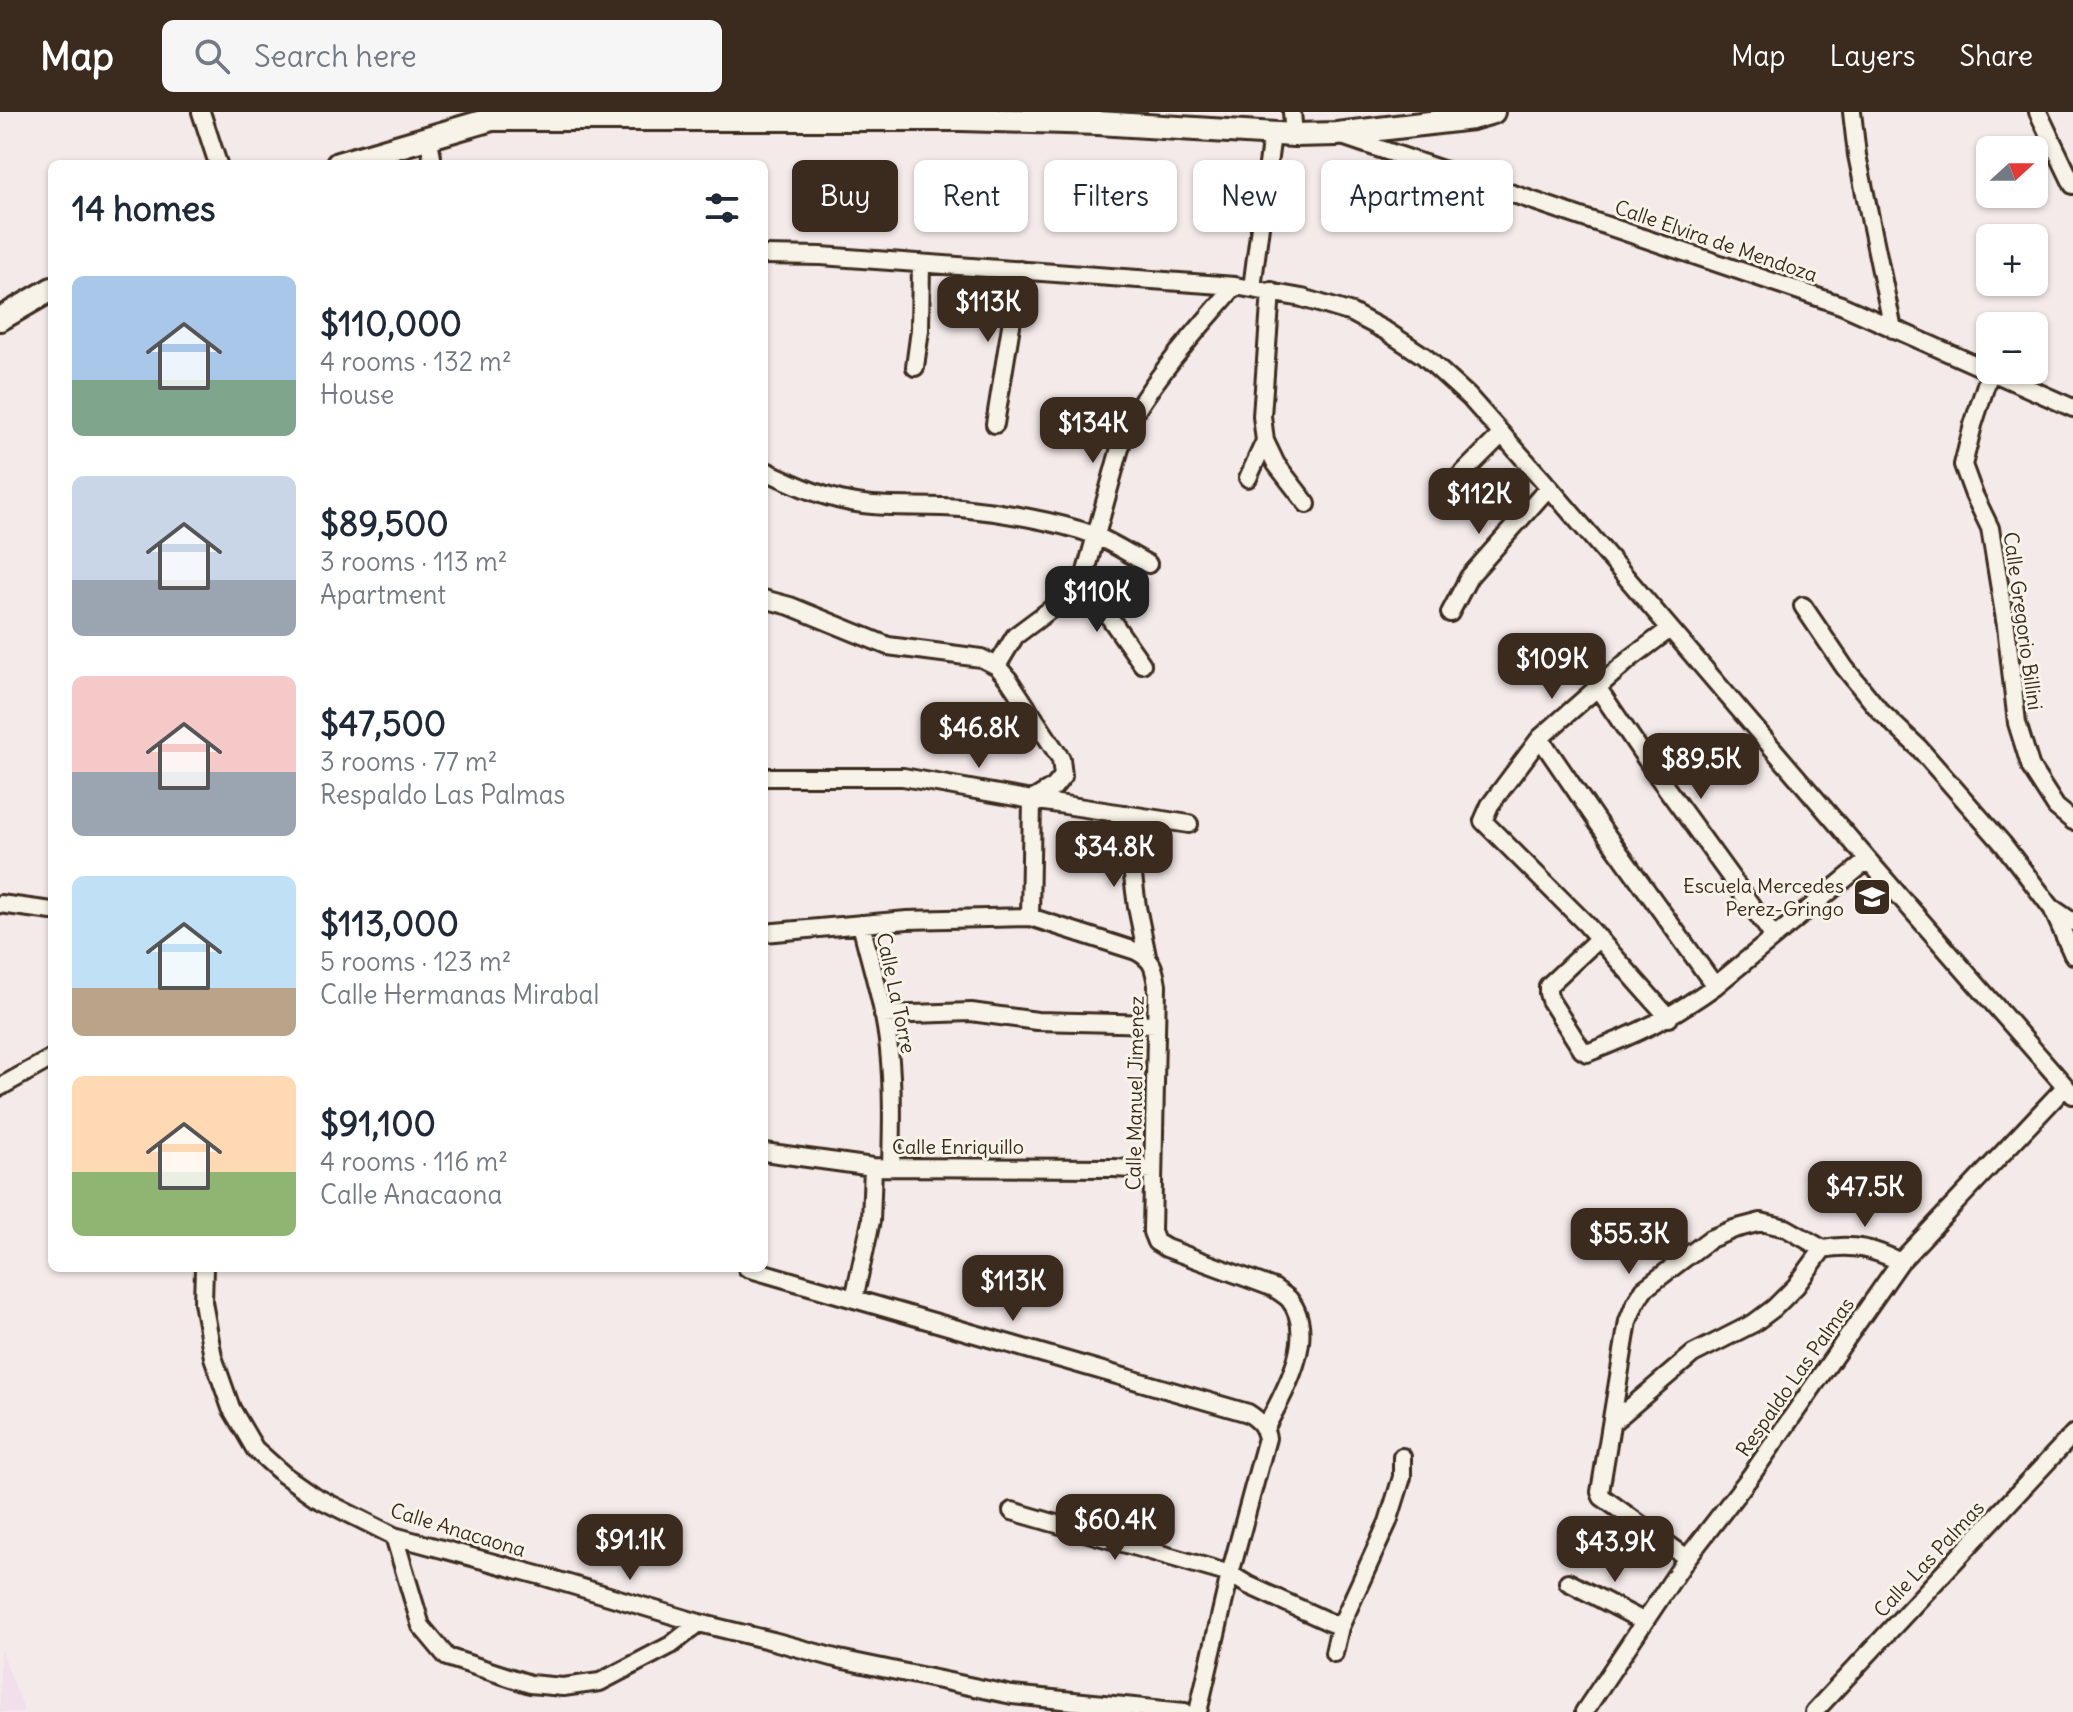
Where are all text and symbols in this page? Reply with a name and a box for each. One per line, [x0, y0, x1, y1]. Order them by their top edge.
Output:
search box [162, 20, 722, 92]
text: Map [40, 33, 114, 80]
icon: search [190, 34, 234, 78]
text: Search here [254, 37, 417, 75]
text: Map [1731, 38, 1786, 74]
text: Layers [1830, 38, 1916, 74]
text: Share [1960, 38, 2033, 74]
north arrow [1976, 136, 2048, 208]
map controls [1976, 136, 2048, 384]
chip: Buy [792, 160, 898, 232]
chip: Rent [914, 160, 1028, 232]
chip: Filters [1044, 160, 1177, 232]
chip: New [1193, 160, 1305, 232]
chip: Apartment [1321, 160, 1513, 232]
icon: filters [700, 186, 744, 230]
text: 14 homes [72, 187, 216, 230]
street label: Calle Elvira de Mendoza [1611, 194, 1821, 287]
button: + [1976, 224, 2048, 296]
pin: $113K [932, 276, 1044, 344]
text: $113K [955, 285, 1021, 318]
text: $110,000 [320, 302, 462, 345]
icon: home [136, 308, 232, 404]
button: − [1976, 312, 2048, 384]
text: 4 rooms · 132 m² [320, 345, 512, 378]
text: House [320, 378, 394, 411]
pin: $134K [1037, 397, 1149, 465]
text: $134K [1058, 406, 1128, 439]
pin: $112K [1423, 468, 1535, 536]
text: $112K [1447, 477, 1511, 510]
text: $89,500 [320, 502, 449, 545]
icon: home [136, 508, 232, 604]
street label: Calle Gregorio Billini [1999, 530, 2048, 712]
text: 3 rooms · 113 m² [320, 545, 507, 578]
pin: $110K [1041, 566, 1153, 634]
text: $110K [1063, 575, 1131, 608]
text: Apartment [320, 578, 446, 611]
pin: $109K [1496, 633, 1608, 701]
text: $109K [1516, 642, 1588, 675]
text: $47,500 [320, 702, 446, 745]
pin: $46.8K [914, 702, 1044, 770]
icon: home [136, 708, 232, 804]
text: $46.8K [939, 711, 1019, 744]
pin: $89.5K [1636, 733, 1766, 801]
text: $89.5K [1661, 742, 1741, 775]
text: 3 rooms · 77 m² [320, 745, 498, 778]
text: Respaldo Las Palmas [320, 778, 565, 811]
pin: $34.8K [1049, 821, 1179, 889]
text: $34.8K [1074, 830, 1154, 863]
place label: Escuela Mercedes Perez-Gringo [1683, 873, 1844, 921]
school or university icon: Escuela Mercedes Perez-Gringo [1851, 876, 1893, 918]
text: $113,000 [320, 902, 459, 945]
icon: home [136, 908, 232, 1004]
street label: Calle La Torre [872, 930, 921, 1056]
text: 5 rooms · 123 m² [320, 945, 512, 978]
text: Calle Hermanas Mirabal [320, 978, 599, 1011]
street label: Calle Manuel Jimenez [1120, 995, 1149, 1190]
text: $91,100 [320, 1102, 436, 1145]
icon: home [136, 1108, 232, 1204]
street label: Calle Enriquillo [892, 1134, 1024, 1159]
text: 4 rooms · 116 m² [320, 1145, 508, 1178]
pin: $47.5K [1800, 1161, 1930, 1229]
text: $47.5K [1826, 1170, 1904, 1203]
text: Calle Anacaona [320, 1178, 502, 1211]
pin: $55.3K [1564, 1208, 1694, 1276]
text: $55.3K [1589, 1217, 1669, 1250]
pin: $113K [957, 1255, 1069, 1323]
text: $113K [980, 1264, 1046, 1297]
street label: Respaldo Las Palmas [1730, 1292, 1859, 1461]
pin: $60.4K [1050, 1494, 1180, 1562]
street label: Calle Las Palmas [1868, 1495, 1989, 1622]
street label: Calle Anacaona [387, 1497, 529, 1562]
text: $60.4K [1074, 1503, 1156, 1536]
pin: $91.1K [565, 1514, 695, 1582]
pin: $43.9K [1550, 1516, 1680, 1584]
text: $91.1K [595, 1523, 665, 1556]
text: $43.9K [1575, 1525, 1655, 1558]

